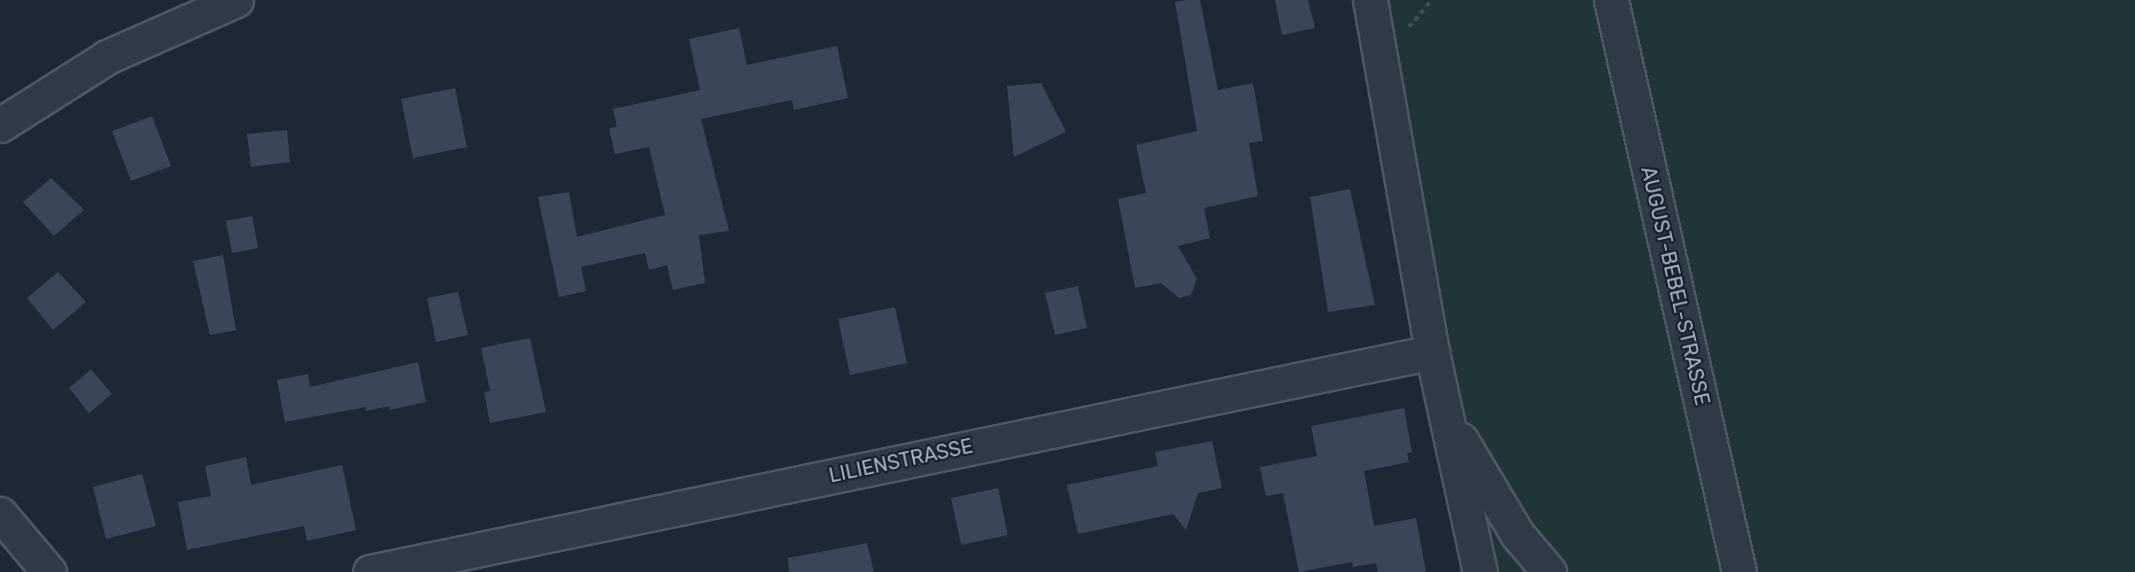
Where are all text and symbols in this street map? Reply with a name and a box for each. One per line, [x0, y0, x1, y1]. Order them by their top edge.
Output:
street label: AUGUST-BEBEL-STRASSE [1636, 164, 1714, 408]
street label: LILIENSTRASSE [827, 434, 975, 488]

